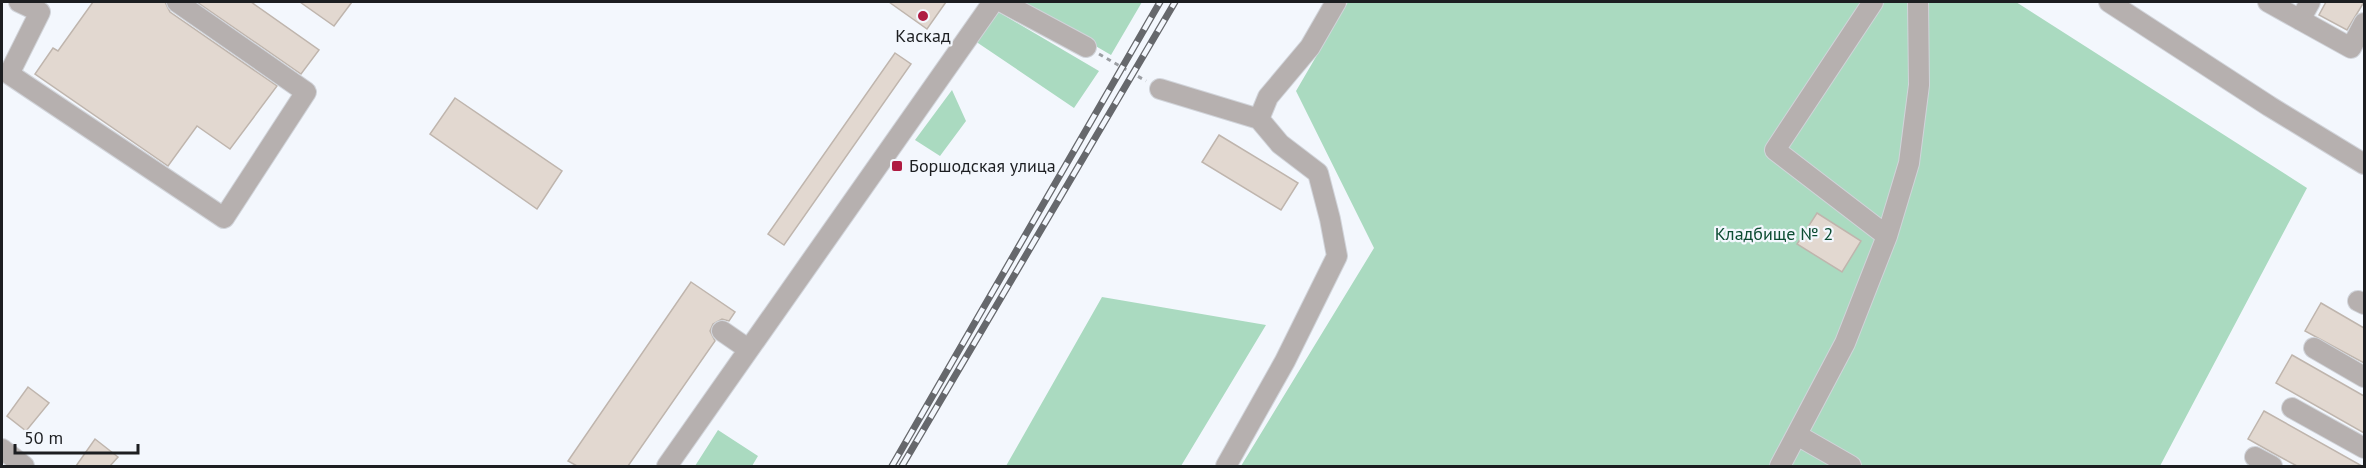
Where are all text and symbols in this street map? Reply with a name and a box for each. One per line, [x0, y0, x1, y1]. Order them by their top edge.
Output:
marker: Каскад [916, 9, 930, 23]
place label: Каскад [895, 24, 951, 47]
place label: Боршодская улица [909, 154, 1056, 177]
marker: Боршодская улица [890, 159, 904, 173]
park label: Кладбище № 2 [1715, 222, 1833, 245]
scale bar [15, 417, 138, 455]
text: 50 m [24, 426, 63, 449]

